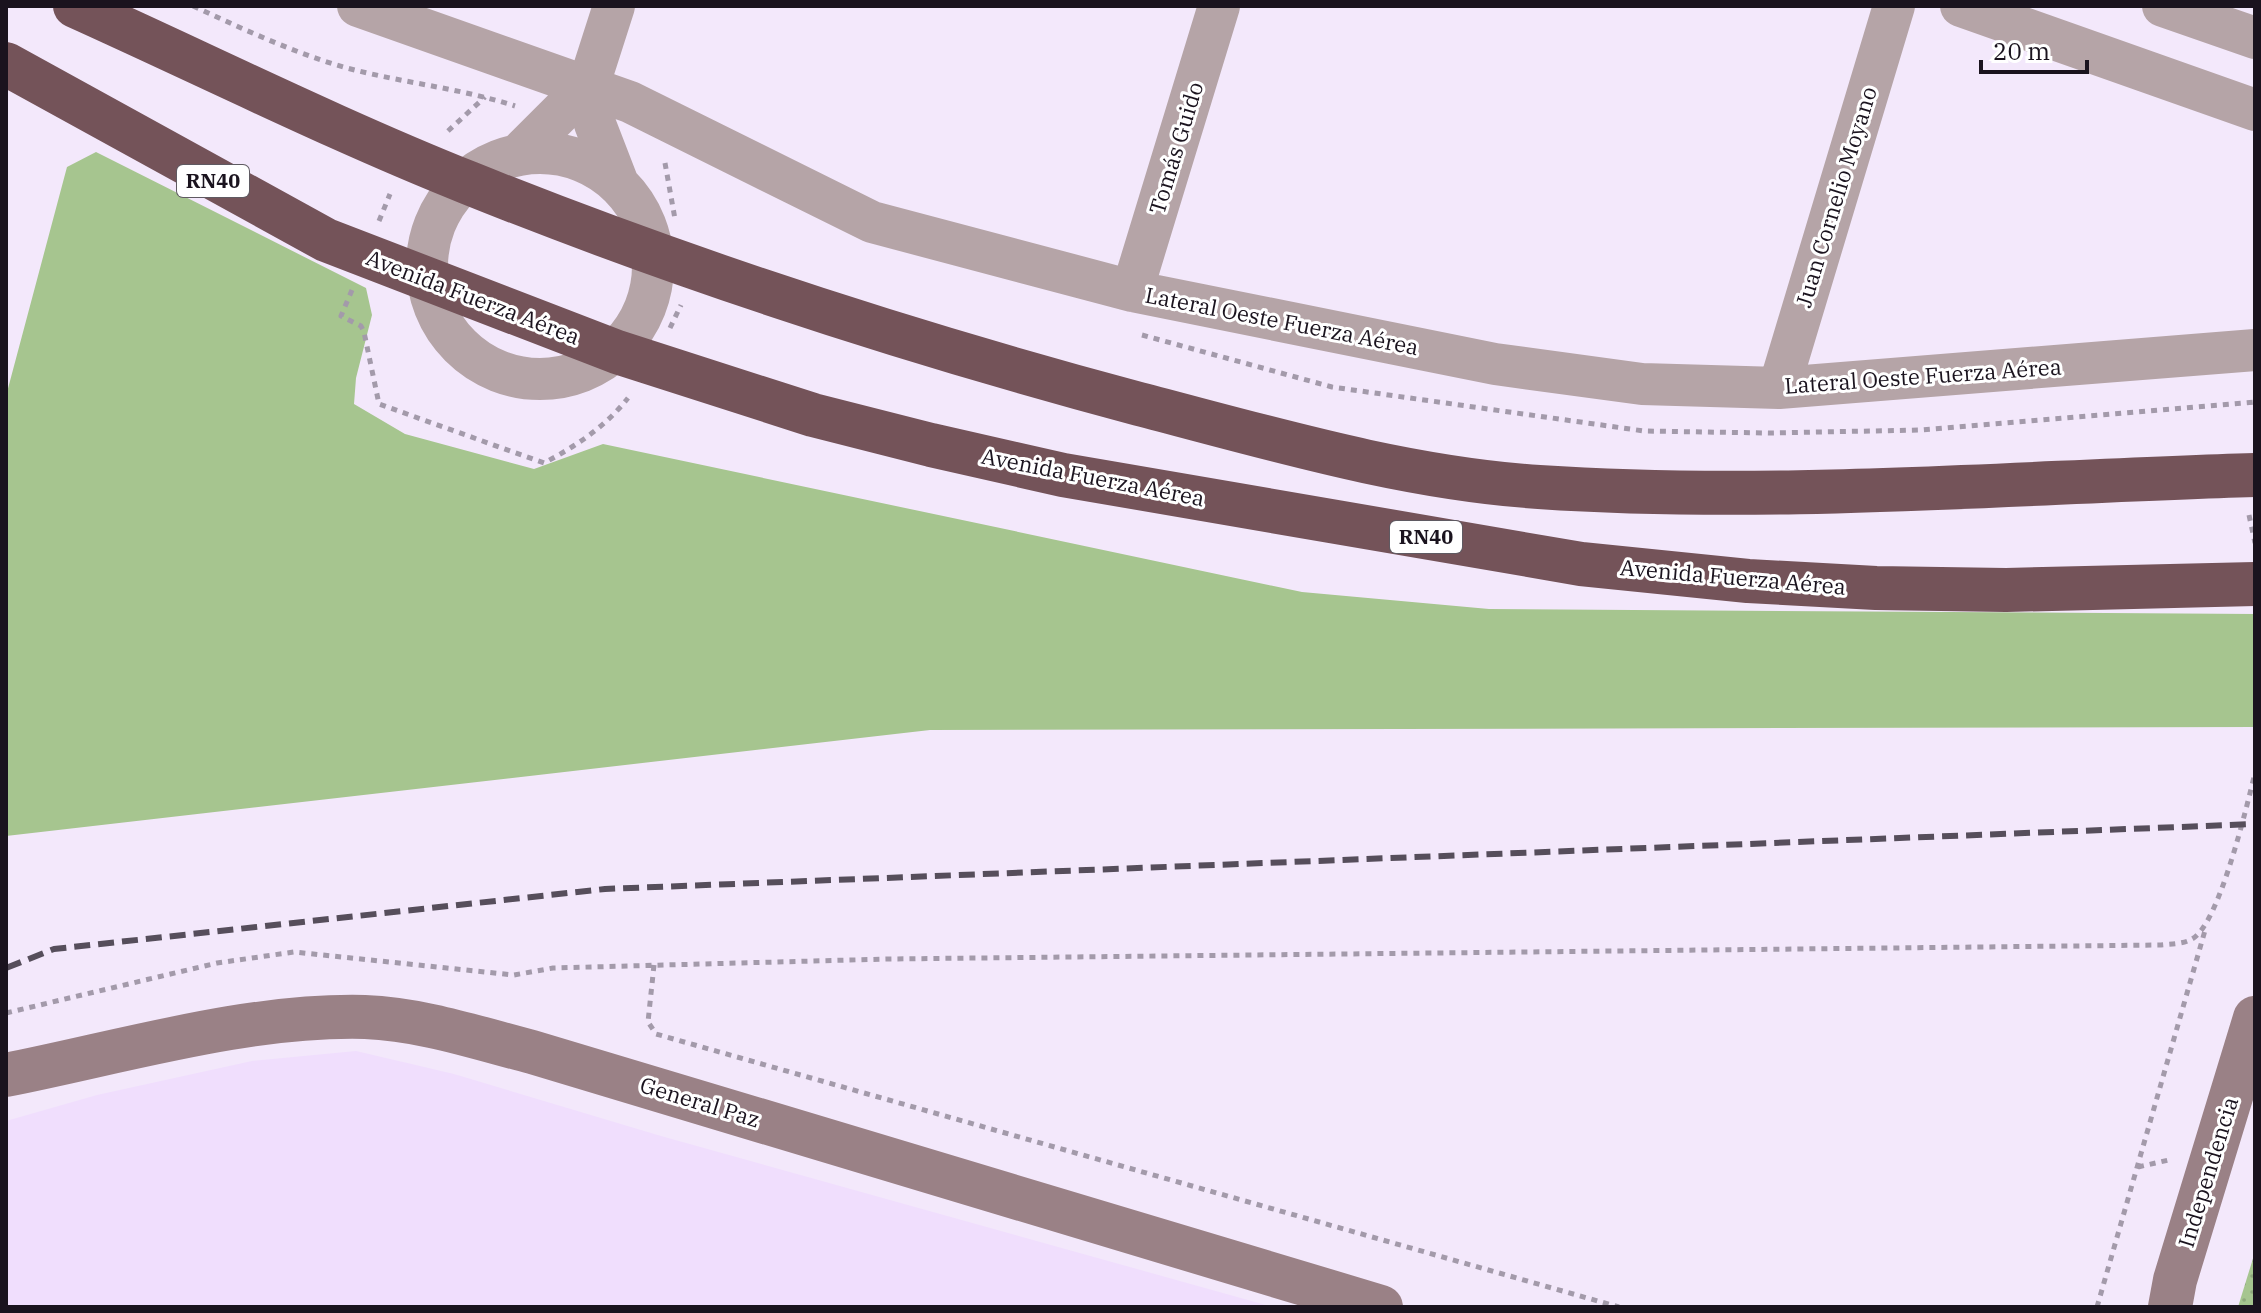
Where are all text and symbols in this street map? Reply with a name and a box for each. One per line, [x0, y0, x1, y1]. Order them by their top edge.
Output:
scale bar [1981, 24, 2087, 74]
text: 20 m [1993, 35, 2050, 67]
street label: Tomás Guido [1142, 78, 1209, 217]
street label: Juan Cornelio Moyano [1788, 83, 1883, 311]
road number: RN40 [177, 165, 249, 197]
street label: Avenida Fuerza Aérea [362, 242, 584, 351]
street label: Lateral Oeste Fuerza Aérea [1143, 280, 1421, 361]
street label: Lateral Oeste Fuerza Aérea [1783, 351, 2063, 400]
street label: Avenida Fuerza Aérea [979, 441, 1207, 512]
road number: RN40 [1390, 521, 1462, 553]
street label: Avenida Fuerza Aérea [1619, 552, 1847, 601]
street label: General Paz [637, 1070, 763, 1133]
street label: Independencia [2171, 1093, 2244, 1251]

